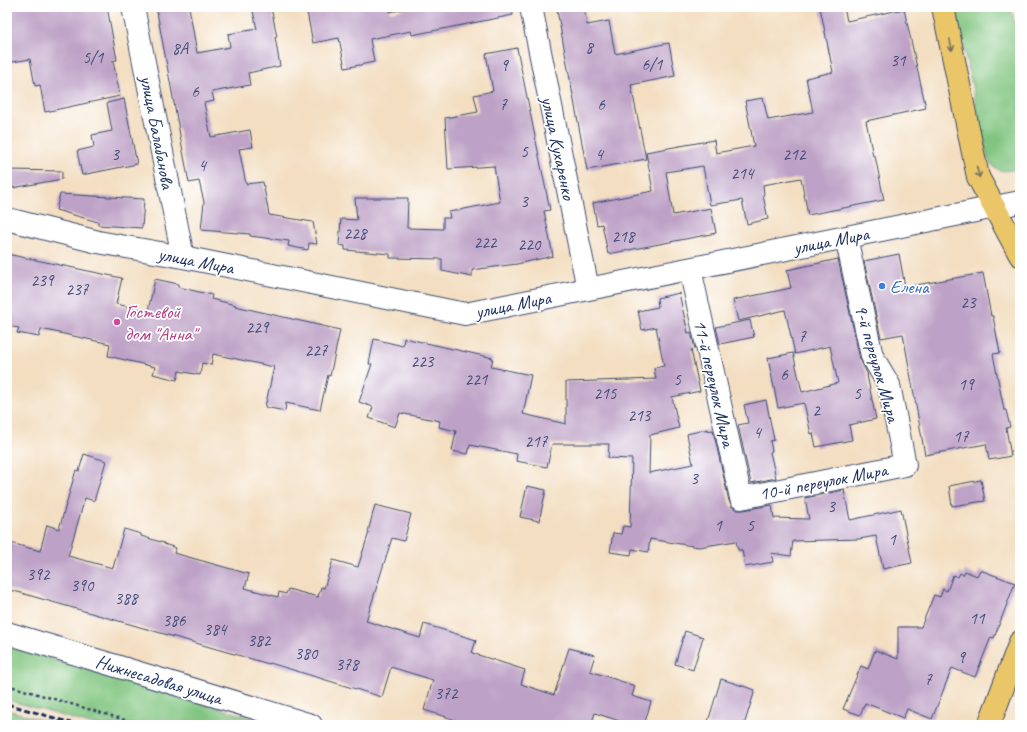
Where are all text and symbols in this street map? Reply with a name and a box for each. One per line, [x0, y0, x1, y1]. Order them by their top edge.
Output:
house number: 8 [585, 37, 595, 58]
house number: 8А [172, 38, 190, 59]
one-way arrow [948, 38, 956, 51]
house number: 5/1 [83, 47, 105, 68]
house number: 31 [890, 50, 907, 71]
house number: 6/1 [642, 54, 664, 75]
house number: 9 [500, 55, 509, 76]
street label: улица Балабанова [134, 73, 180, 192]
house number: 6 [191, 81, 200, 102]
street label: улица Кухаренко [535, 93, 581, 203]
house number: 7 [499, 94, 508, 115]
house number: 6 [597, 94, 606, 115]
house number: 5 [520, 141, 529, 162]
house number: 3 [111, 144, 120, 165]
house number: 4 [595, 144, 605, 165]
house number: 212 [783, 144, 807, 165]
house number: 4 [198, 155, 208, 176]
house number: 214 [731, 163, 756, 184]
one-way arrow [975, 166, 982, 179]
house number: 3 [520, 191, 529, 212]
street label: улица Мира [790, 222, 872, 260]
house number: 228 [344, 223, 369, 244]
house number: 218 [612, 226, 637, 247]
house number: 222 [474, 232, 498, 253]
house number: 220 [518, 234, 542, 255]
street label: улица Мира [155, 242, 237, 280]
house number: 239 [31, 270, 55, 291]
place label: Елена [890, 275, 930, 299]
house number: 237 [66, 279, 90, 300]
marker: Елена [877, 281, 887, 291]
street label: улица Мира [472, 286, 554, 324]
house number: 23 [960, 292, 977, 313]
place label: Гостевой дом "Анна" [125, 300, 200, 346]
street label: 9-й переулок Мира [849, 302, 906, 427]
marker: Гостевой дом "Анна" [112, 317, 122, 327]
house number: 229 [246, 317, 270, 338]
street label: 11-й переулок Мира [688, 317, 741, 451]
house number: 7 [798, 326, 807, 347]
house number: 227 [305, 340, 329, 361]
house number: 223 [411, 351, 435, 372]
house number: 6 [780, 364, 789, 385]
house number: 221 [465, 369, 489, 390]
house number: 5 [673, 369, 682, 390]
house number: 19 [958, 374, 975, 395]
house number: 215 [594, 383, 618, 404]
house number: 5 [853, 383, 862, 404]
house number: 2 [812, 400, 821, 421]
house number: 213 [628, 405, 652, 426]
house number: 4 [753, 422, 763, 443]
house number: 17 [953, 426, 970, 447]
house number: 217 [525, 431, 549, 452]
street label: 10-й переулок Мира [757, 457, 891, 506]
house number: 3 [690, 468, 699, 489]
house number: 3 [827, 496, 836, 517]
house number: 1 [714, 515, 723, 536]
house number: 5 [746, 515, 755, 536]
house number: 1 [888, 529, 897, 550]
house number: 392 [27, 564, 51, 585]
house number: 390 [71, 575, 95, 596]
house number: 388 [115, 588, 140, 609]
house number: 11 [969, 608, 986, 629]
house number: 386 [163, 610, 187, 631]
house number: 384 [204, 619, 229, 640]
house number: 382 [248, 630, 272, 651]
house number: 380 [295, 643, 319, 664]
house number: 9 [957, 647, 966, 668]
street label: Нижнесадовая улица [93, 649, 227, 711]
house number: 378 [336, 654, 361, 675]
house number: 7 [924, 669, 933, 690]
house number: 372 [435, 683, 459, 704]

